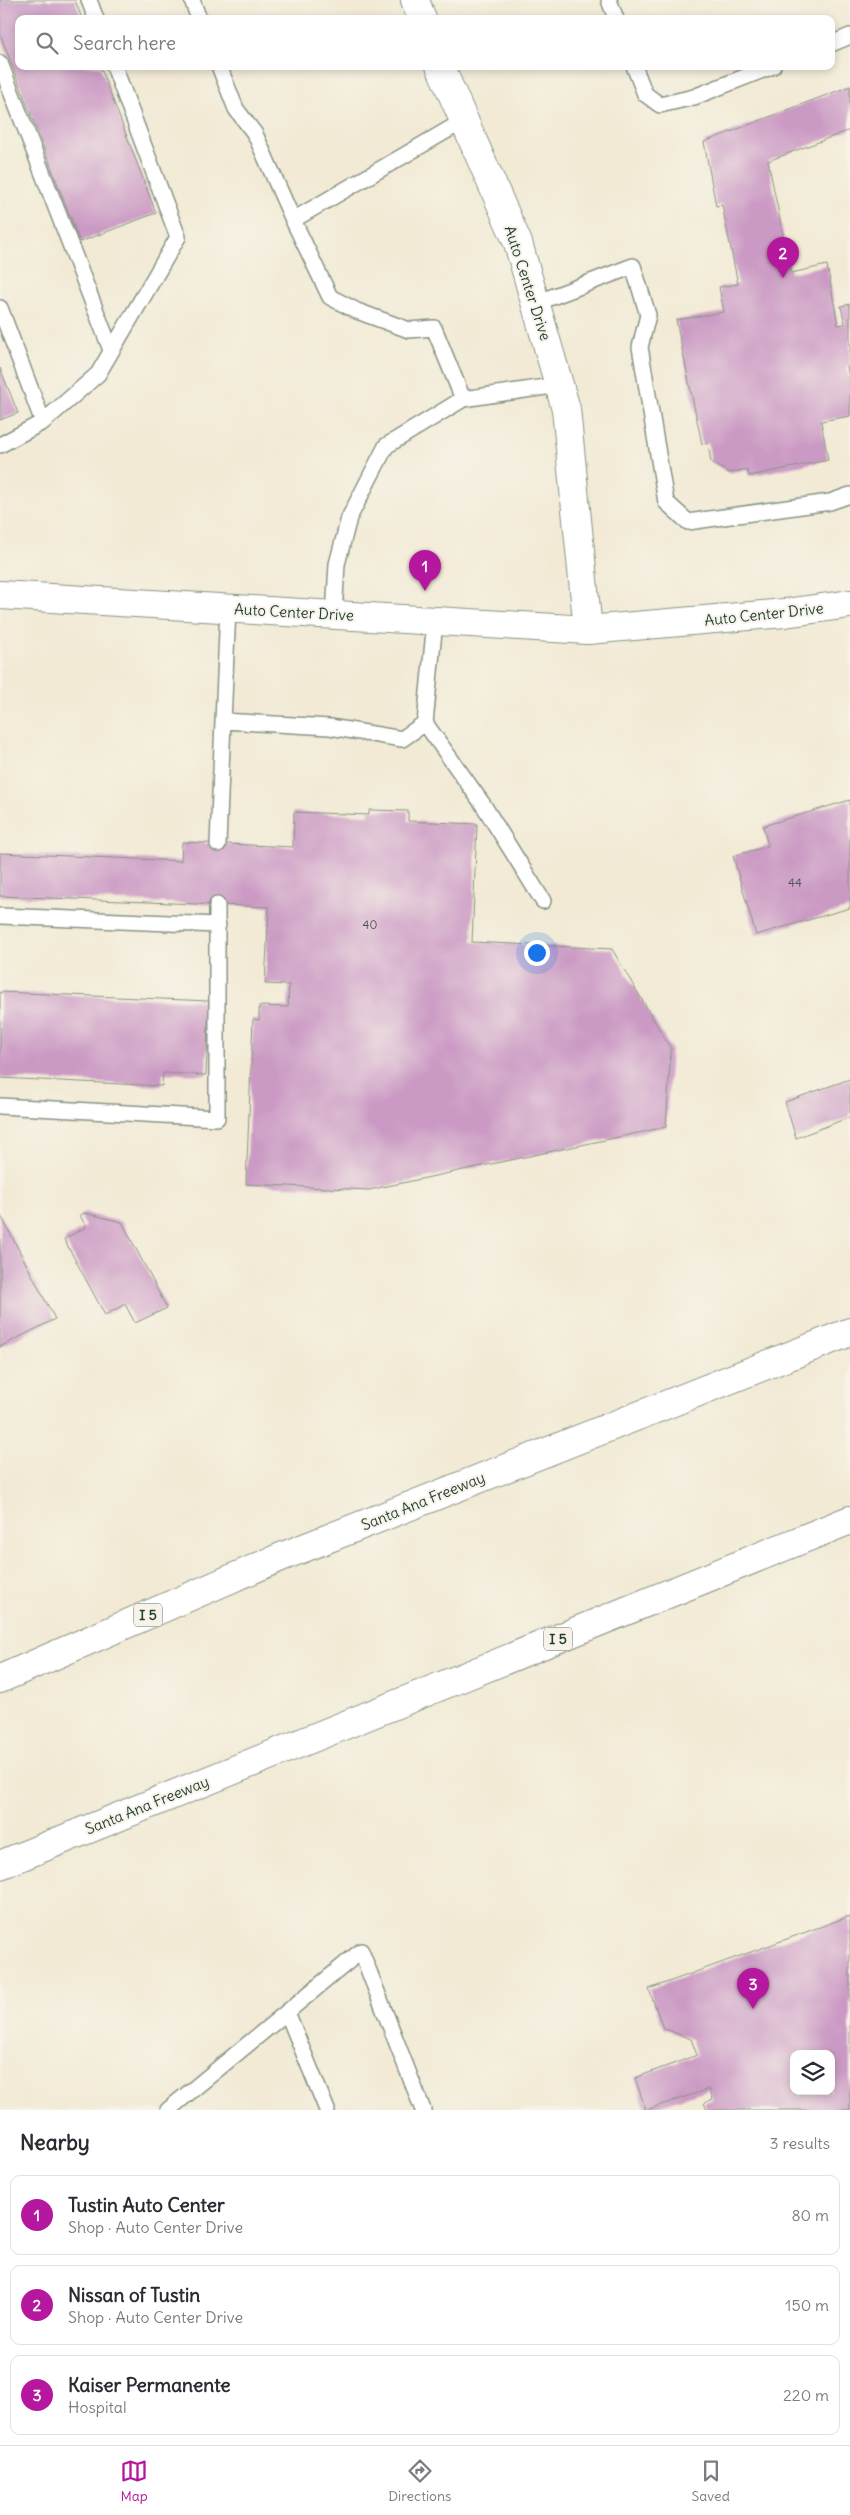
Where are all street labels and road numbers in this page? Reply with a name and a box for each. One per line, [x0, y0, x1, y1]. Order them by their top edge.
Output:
street label: Auto Center Drive [500, 223, 556, 343]
street label: Auto Center Drive [703, 598, 825, 630]
street label: Auto Center Drive [234, 599, 354, 625]
street label: Santa Ana Freeway [358, 1468, 488, 1534]
road number: I 5 [134, 1604, 162, 1626]
road number: I 5 [544, 1628, 572, 1650]
street label: Santa Ana Freeway [82, 1772, 212, 1838]

